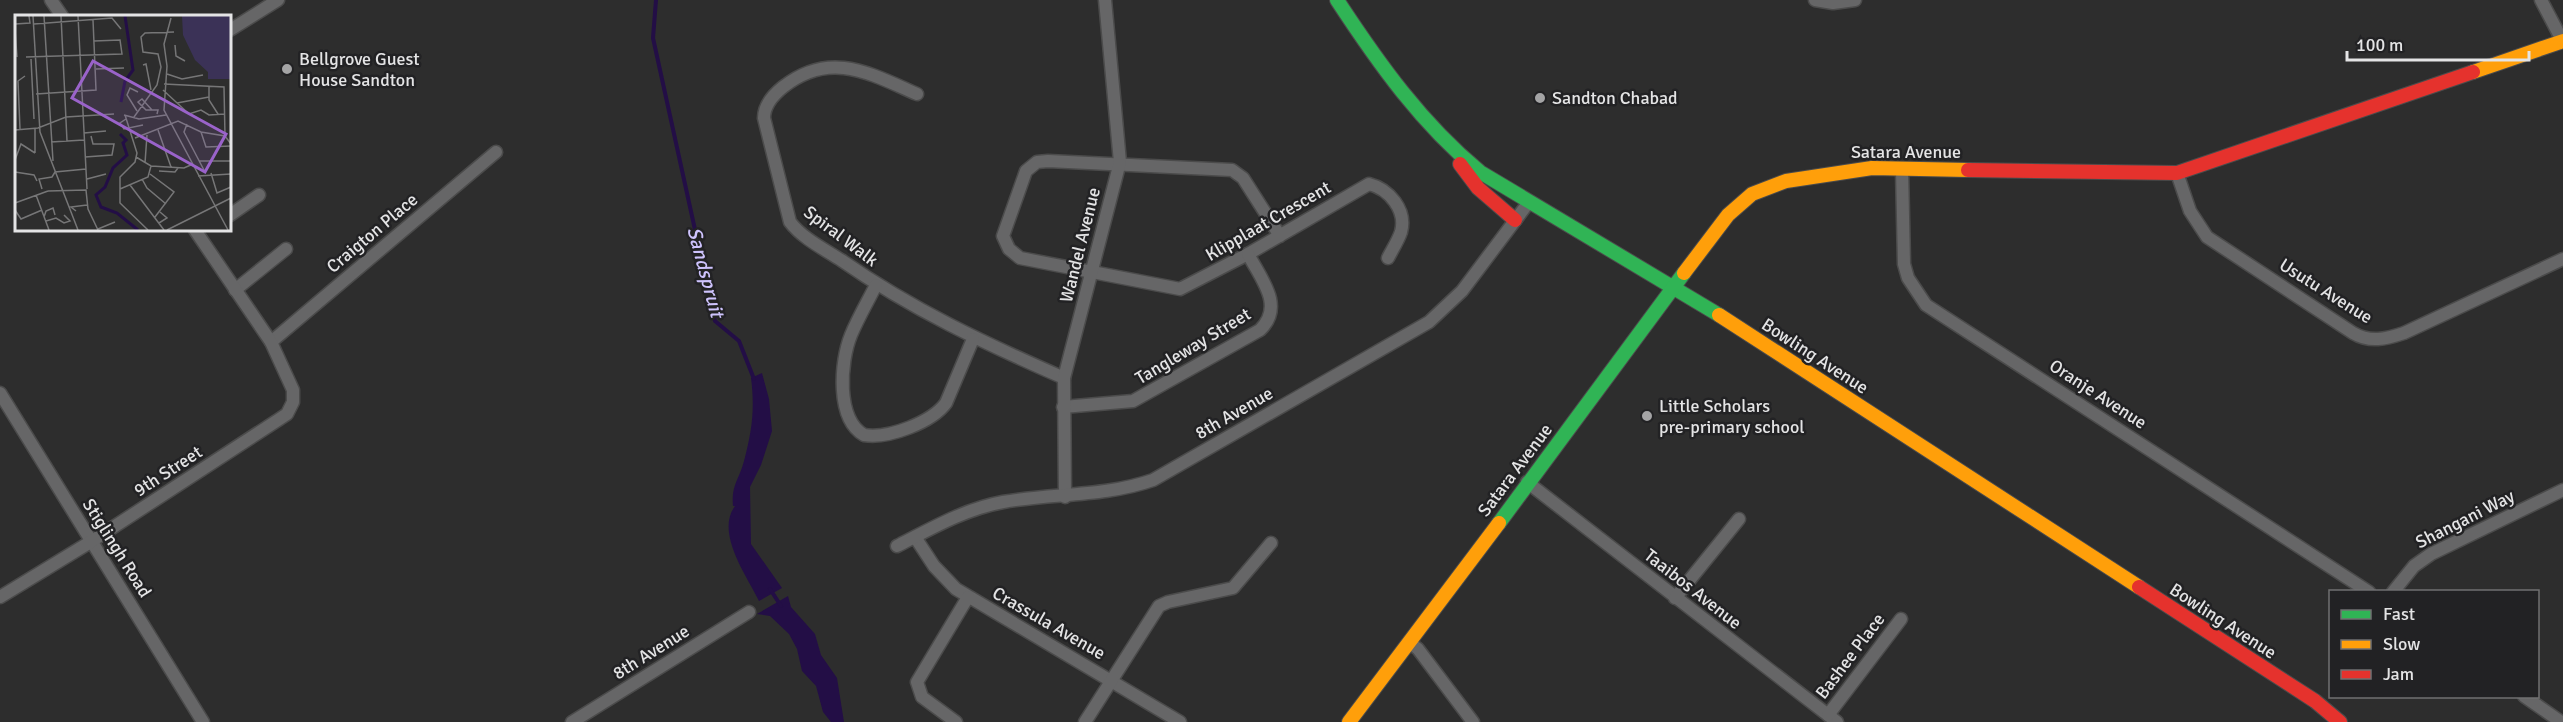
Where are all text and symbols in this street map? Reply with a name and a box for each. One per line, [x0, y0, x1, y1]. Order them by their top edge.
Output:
inset map [15, 15, 231, 231]
scale bar [2347, 24, 2528, 62]
text: 100 m [2356, 34, 2403, 56]
place label: Bellgrove Guest House Sandton [299, 48, 420, 91]
marker: Bellgrove Guest House Sandton [280, 62, 294, 76]
place label: Sandton Chabad [1552, 87, 1678, 109]
marker: Sandton Chabad [1533, 91, 1547, 105]
street label: Satara Avenue [1851, 141, 1961, 163]
street label: Klipplaat Crescent [1201, 176, 1335, 266]
street label: Wandel Avenue [1055, 185, 1105, 305]
street label: Craigton Place [322, 189, 422, 277]
street label: Spiral Walk [799, 201, 883, 271]
water label: Sandspruit [681, 224, 730, 322]
street label: Usutu Avenue [2275, 254, 2377, 328]
street label: Tangleway Street [1131, 303, 1255, 389]
street label: Bowling Avenue [1758, 313, 1872, 399]
street label: Oranje Avenue [2045, 354, 2151, 434]
street label: 8th Avenue [1191, 382, 1277, 444]
place label: Little Scholars pre-primary school [1659, 395, 1805, 438]
marker: Little Scholars pre-primary school [1640, 409, 1654, 423]
street label: Satara Avenue [1473, 419, 1557, 521]
street label: 9th Street [130, 441, 206, 501]
street label: Shangani Way [2412, 484, 2519, 553]
street label: Stiglingh Road [78, 494, 156, 602]
street label: Taaibos Avenue [1640, 544, 1746, 634]
street label: Bowling Avenue [2166, 578, 2280, 664]
street label: Crassula Avenue [989, 582, 1109, 664]
legend [2329, 590, 2539, 698]
text: Fast [2383, 603, 2415, 625]
street label: Bashee Place [1811, 609, 1889, 703]
street label: 8th Avenue [609, 620, 693, 684]
text: Slow [2383, 633, 2420, 655]
text: Jam [2383, 663, 2414, 685]

